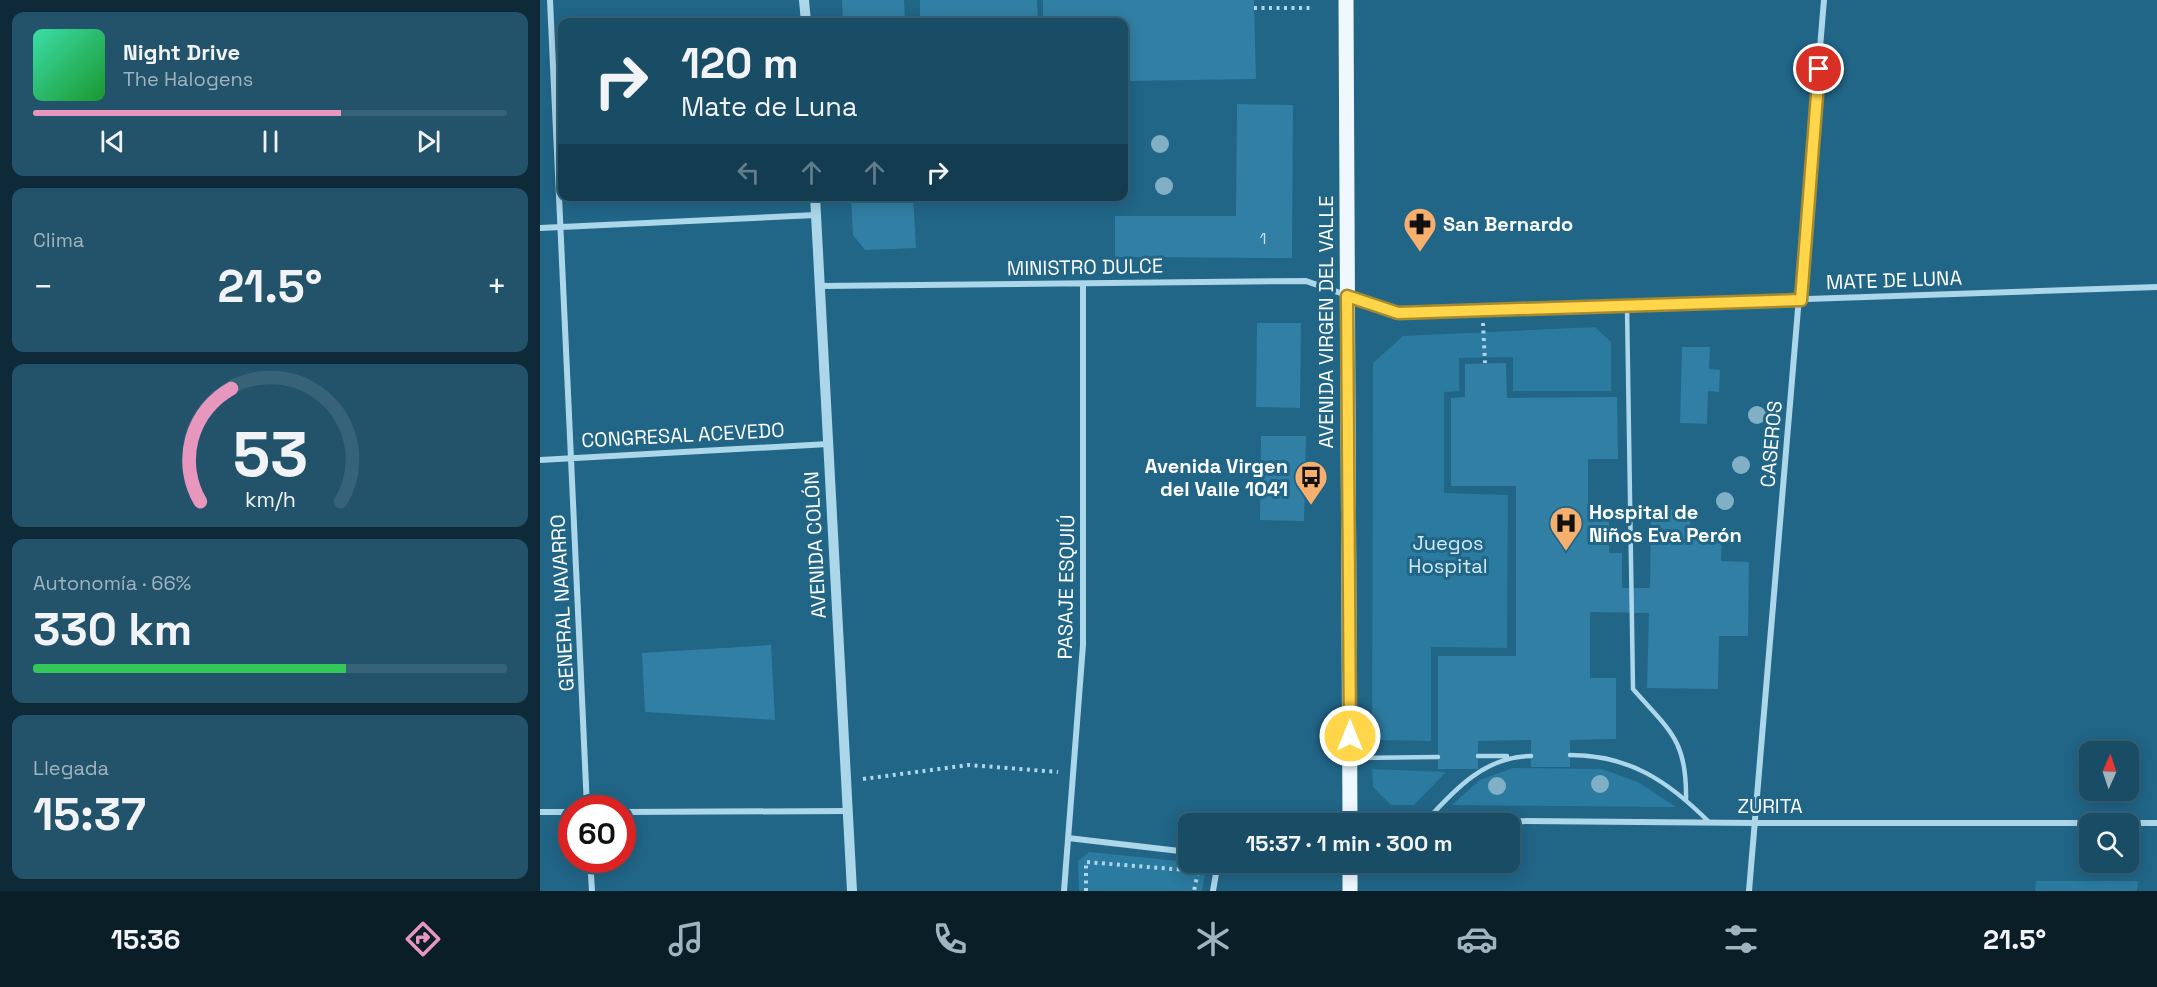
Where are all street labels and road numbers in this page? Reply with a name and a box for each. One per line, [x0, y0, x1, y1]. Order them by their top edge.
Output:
street label: AVENIDA VIRGEN DEL VALLE [1313, 195, 1339, 449]
street label: MINISTRO DULCE [1007, 253, 1163, 281]
street label: MATE DE LUNA [1826, 265, 1963, 295]
street label: CASEROS [1754, 400, 1788, 488]
street label: CONGRESAL ACEVEDO [581, 417, 785, 453]
street label: AVENIDA COLÓN [798, 471, 832, 619]
street label: GENERAL NAVARRO [544, 514, 580, 692]
street label: PASAJE ESQUIÚ [1052, 514, 1080, 660]
street label: ZURITA [1737, 793, 1803, 819]

